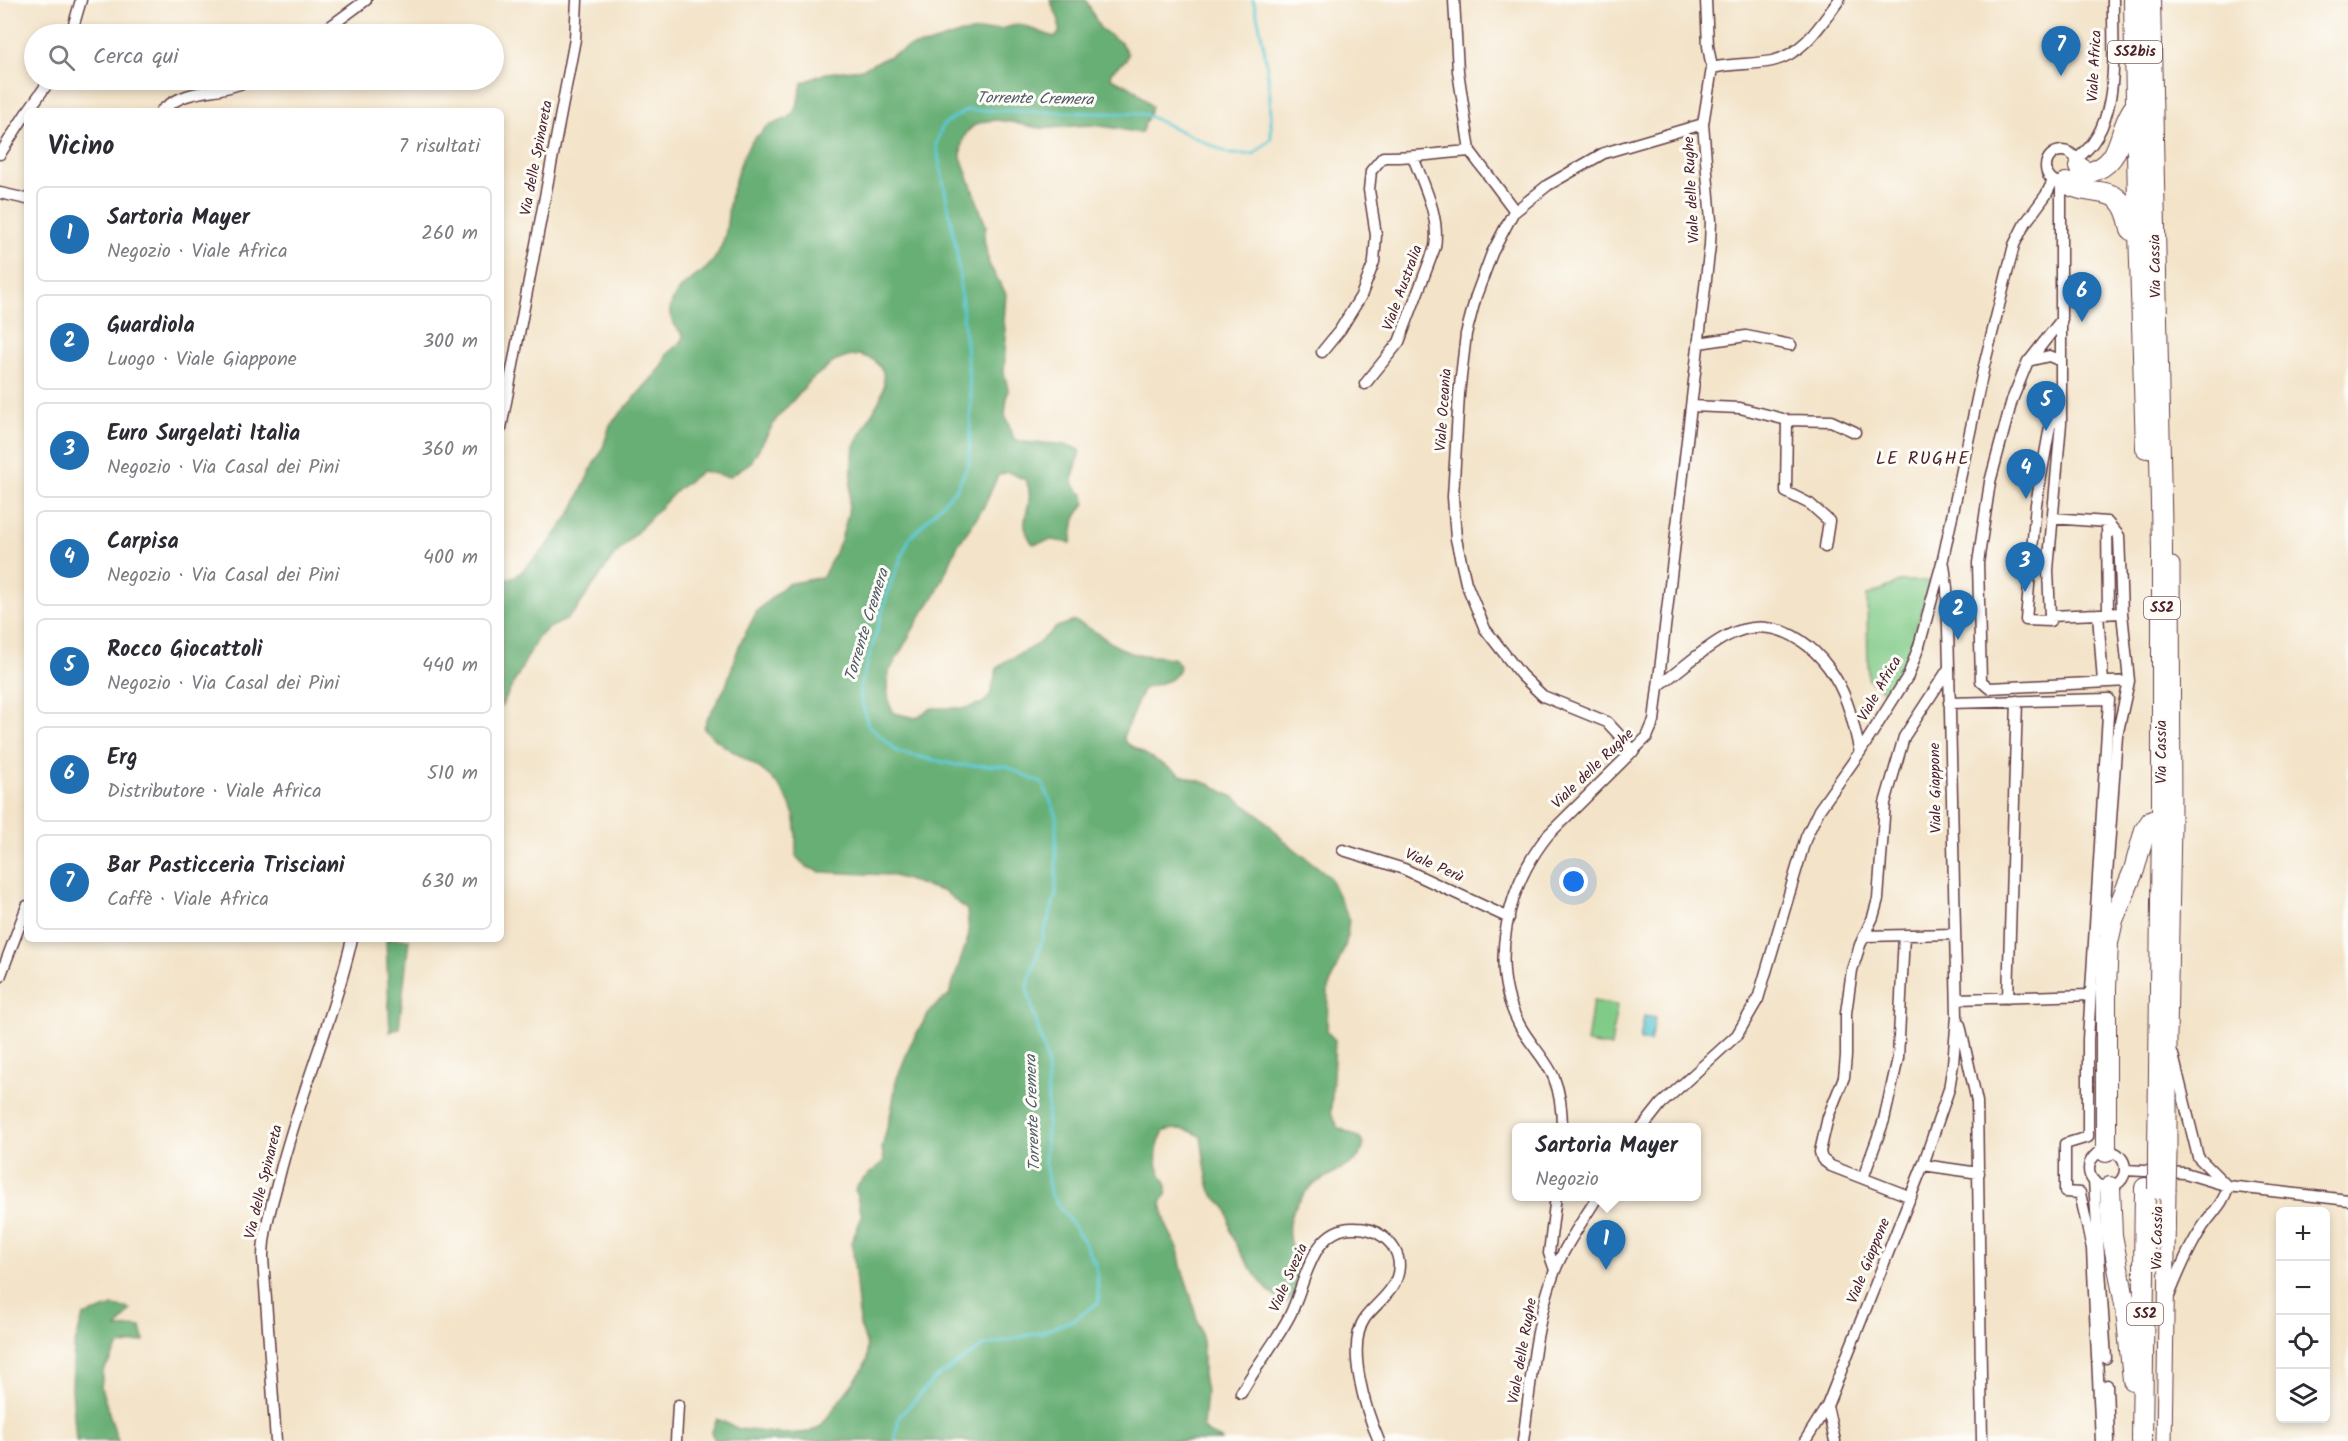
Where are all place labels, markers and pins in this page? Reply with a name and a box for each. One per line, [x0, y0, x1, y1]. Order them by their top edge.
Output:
pin: 7 [2042, 26, 2080, 76]
pin: 6 [2062, 272, 2102, 322]
pin: 5 [2026, 382, 2066, 431]
pin: 4 [2006, 450, 2046, 499]
pin: 3 [2006, 542, 2044, 592]
pin: 2 [1938, 590, 1978, 640]
pin: 1 [1586, 1220, 1626, 1270]

